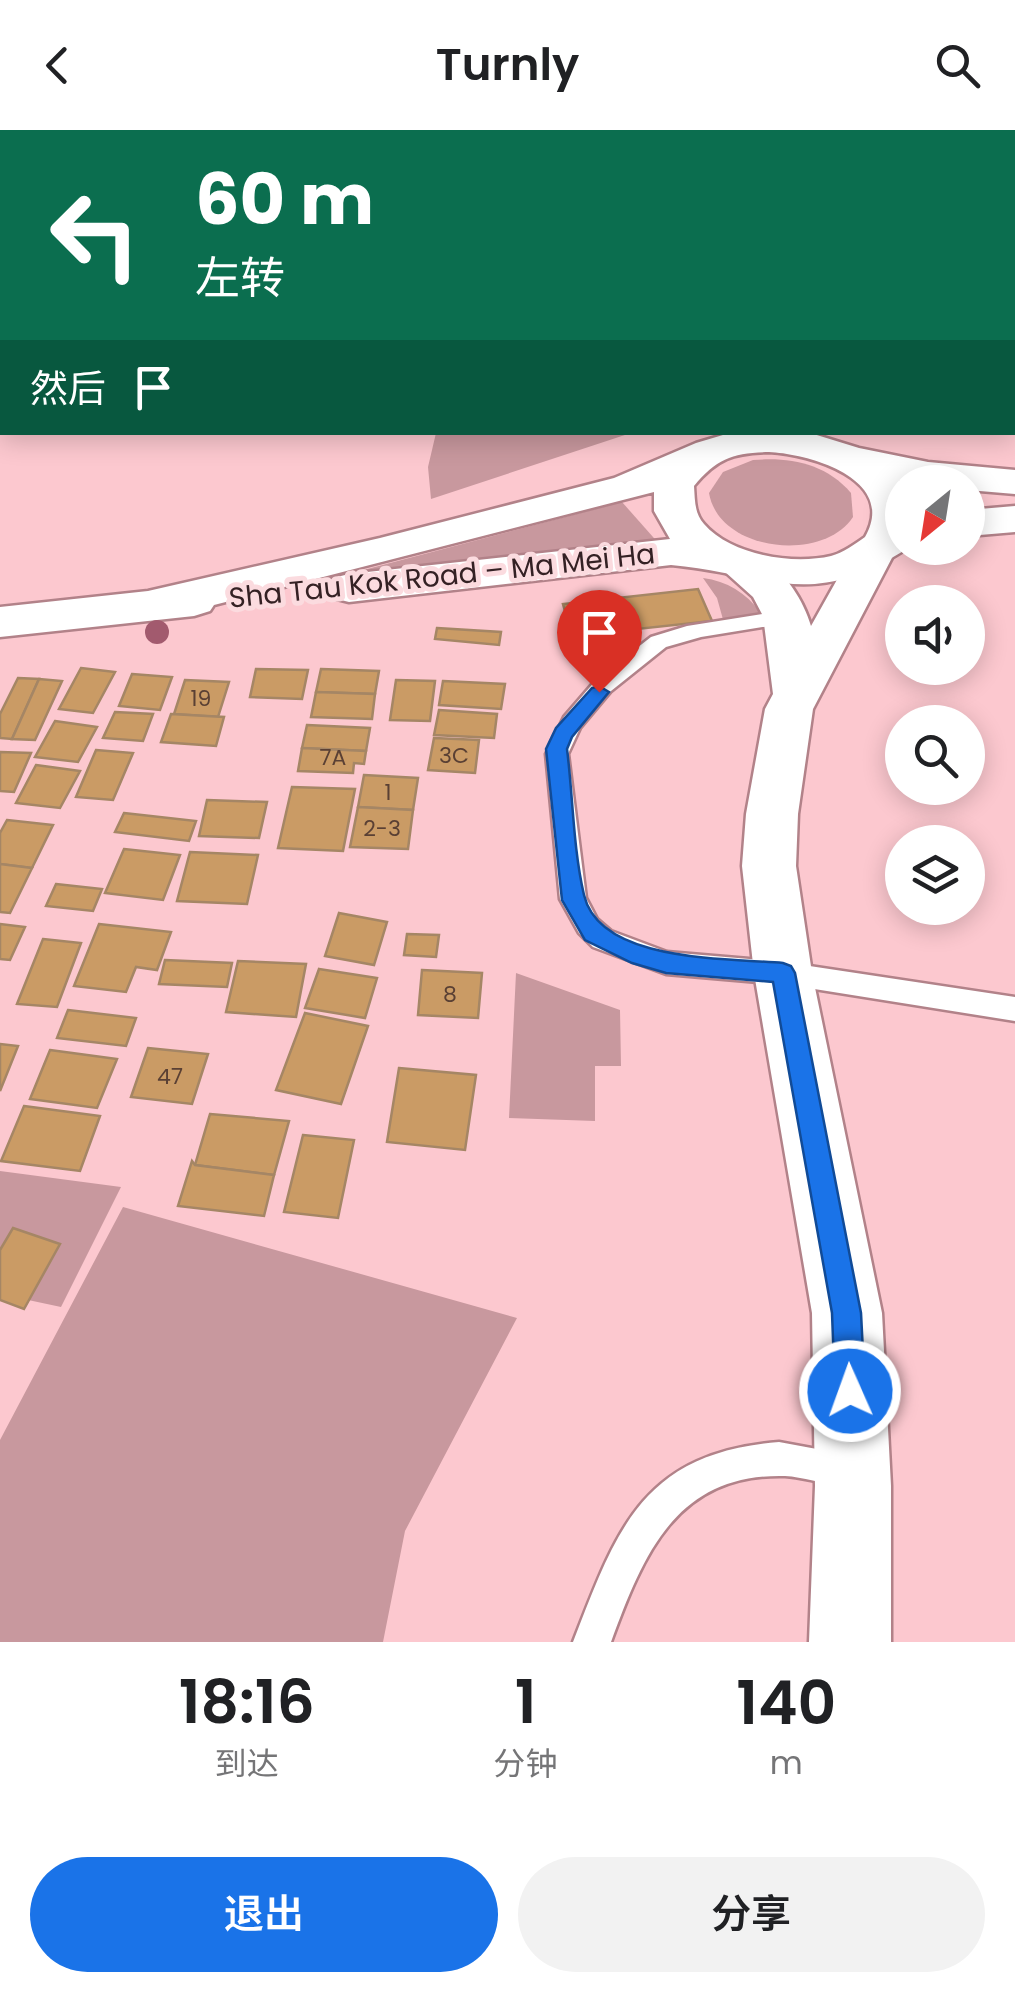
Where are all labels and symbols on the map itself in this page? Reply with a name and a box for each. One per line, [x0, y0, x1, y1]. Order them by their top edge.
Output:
north arrow [885, 465, 985, 565]
street label: Sha Tau Kok Road – Ma Mei Ha [227, 534, 657, 618]
pin [557, 590, 642, 693]
house number: 19 [191, 683, 211, 714]
house number: 3C [439, 740, 469, 771]
house number: 7A [320, 742, 347, 773]
house number: 1 [384, 777, 392, 808]
house number: 2-3 [363, 813, 401, 844]
house number: 8 [443, 979, 457, 1010]
house number: 47 [157, 1061, 183, 1092]
position arrow [798, 1339, 902, 1443]

